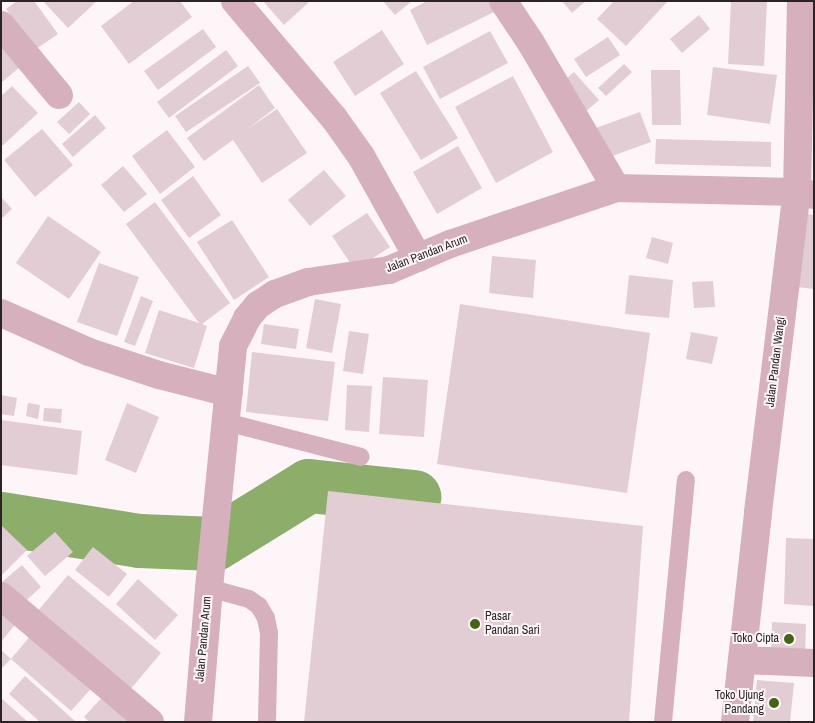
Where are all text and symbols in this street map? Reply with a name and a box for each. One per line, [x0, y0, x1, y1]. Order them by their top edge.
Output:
street label: Jalan Pandan Arum [384, 232, 470, 276]
street label: Jalan Pandan Wangi [763, 316, 789, 408]
street label: Jalan Pandan Arum [193, 595, 215, 683]
place label: Pasar Pandan Sari [485, 610, 540, 638]
marker: Pasar Pandan Sari [469, 618, 481, 630]
place label: Toko Cipta [732, 632, 779, 646]
marker: Toko Cipta [783, 633, 795, 645]
place label: Toko Ujung Pandang [715, 689, 764, 717]
marker: Toko Ujung Pandang [768, 697, 780, 709]

